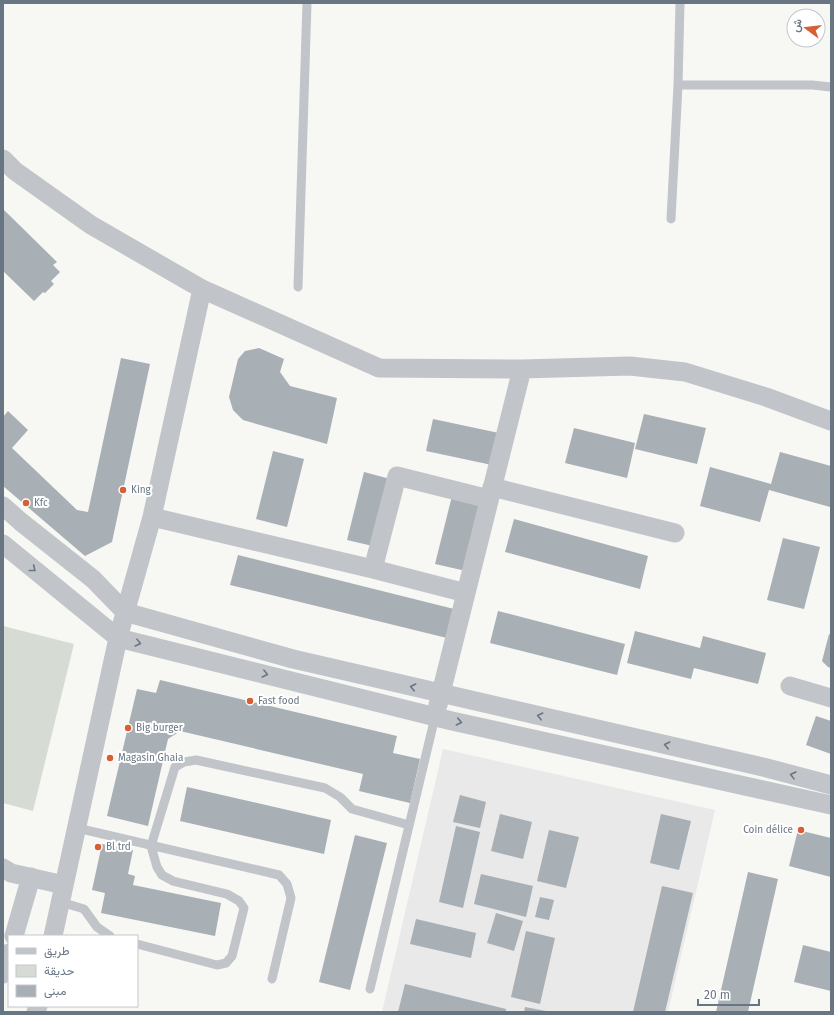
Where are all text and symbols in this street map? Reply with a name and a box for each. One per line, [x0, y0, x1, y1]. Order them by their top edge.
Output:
north arrow [786, 8, 826, 48]
text: ش [789, 17, 805, 34]
place label: King [131, 484, 152, 496]
marker: King [118, 485, 128, 495]
place label: Kfc [34, 497, 48, 509]
marker: Kfc [21, 498, 31, 508]
one-way arrow [29, 564, 36, 571]
one-way arrow [135, 638, 142, 646]
one-way arrow [261, 669, 268, 678]
one-way arrow [410, 683, 417, 691]
place label: Fast food [258, 695, 300, 707]
marker: Fast food [245, 696, 255, 706]
one-way arrow [537, 713, 543, 721]
one-way arrow [455, 718, 462, 726]
place label: Big burger [136, 722, 183, 734]
marker: Big burger [123, 723, 133, 733]
one-way arrow [663, 742, 670, 750]
place label: Magasin Ghaia [118, 752, 183, 764]
marker: Magasin Ghaia [105, 753, 115, 763]
one-way arrow [790, 771, 797, 780]
place label: Coin délice [743, 824, 793, 836]
marker: Coin délice [796, 825, 806, 835]
place label: Bl trd [106, 841, 131, 853]
marker: Bl trd [93, 842, 103, 852]
legend [8, 935, 138, 1007]
text: طريق [44, 944, 70, 959]
text: حديقة [44, 964, 74, 978]
scale bar [698, 981, 759, 1007]
text: مبنى [44, 984, 66, 999]
text: 20 m [704, 988, 730, 1002]

